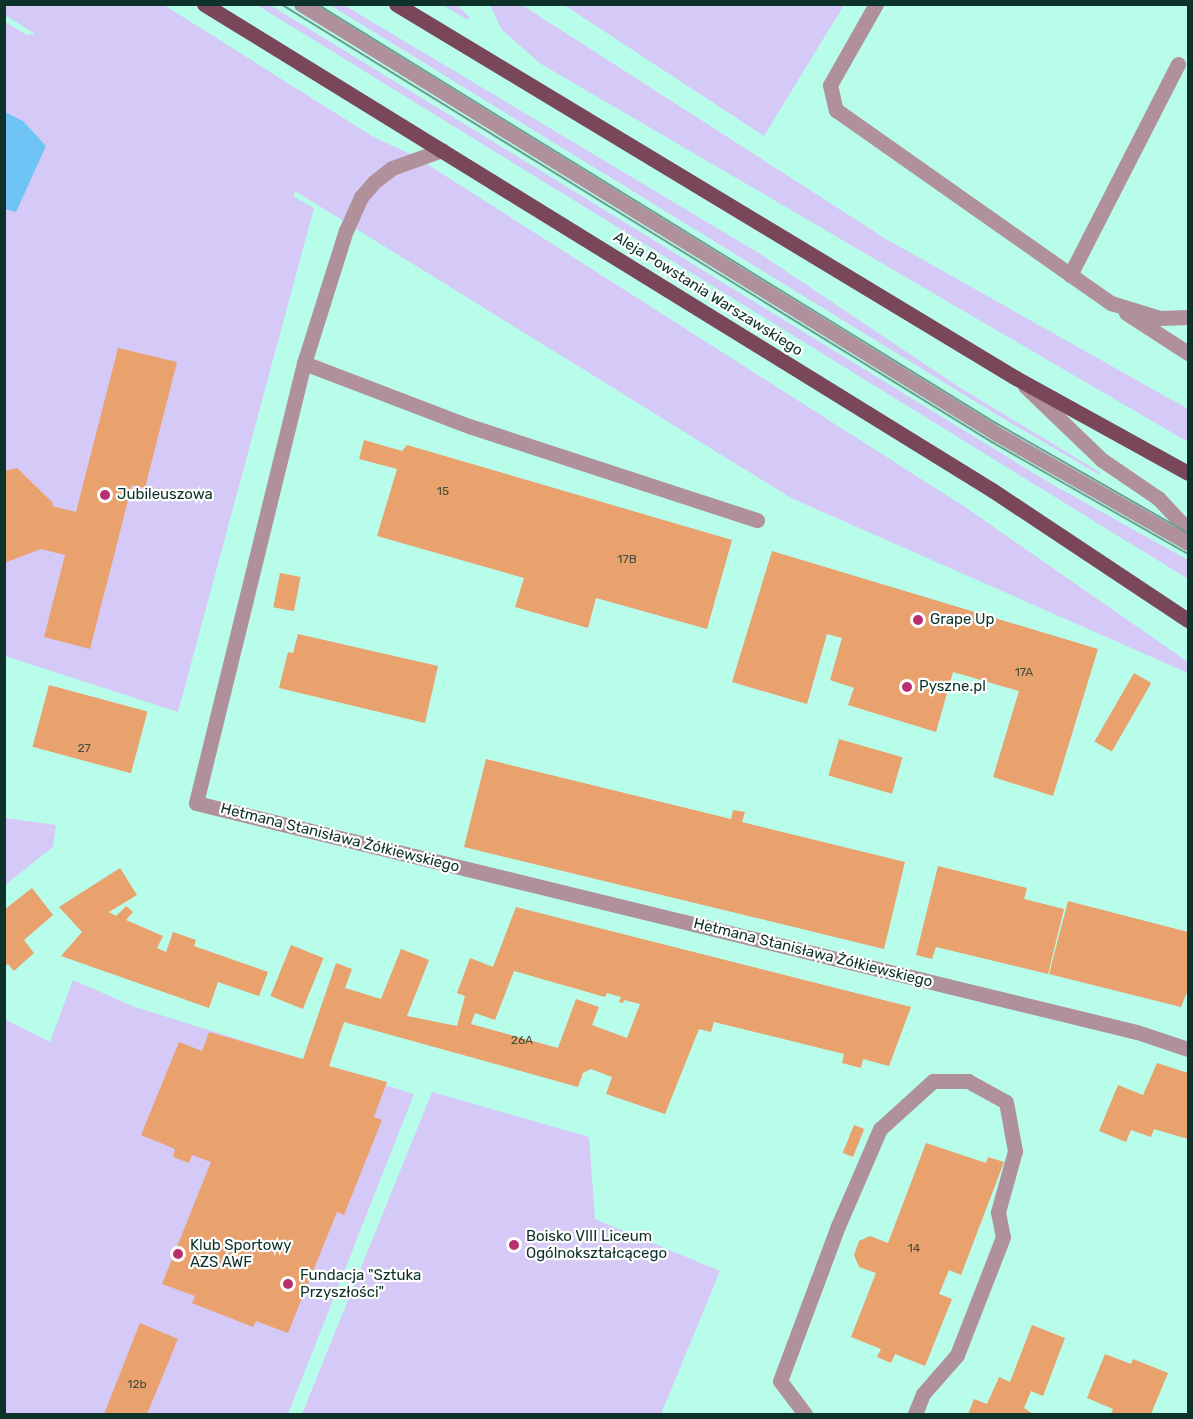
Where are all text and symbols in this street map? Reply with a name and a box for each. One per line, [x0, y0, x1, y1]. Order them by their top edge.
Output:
street label: Aleja Powstania Warszawskiego [610, 228, 806, 360]
house number: 15 [437, 485, 449, 499]
place label: Jubileuszowa [117, 486, 213, 504]
marker: Jubileuszowa [98, 488, 112, 502]
house number: 17B [617, 553, 637, 567]
place label: Grape Up [930, 611, 995, 629]
marker: Grape Up [911, 613, 925, 627]
house number: 17A [1015, 666, 1033, 680]
place label: Pyszne.pl [919, 678, 986, 696]
marker: Pyszne.pl [900, 680, 914, 694]
house number: 27 [77, 742, 91, 756]
street label: Hetmana Stanisława Żółkiewskiego [219, 800, 461, 876]
street label: Hetmana Stanisława Żółkiewskiego [692, 915, 934, 991]
house number: 26A [511, 1034, 533, 1048]
place label: Boisko VIII Liceum Ogólnokształcącego [526, 1227, 667, 1262]
place label: Klub Sportowy AZS AWF [190, 1236, 291, 1271]
marker: Boisko VIII Liceum Ogólnokształcącego [507, 1238, 521, 1252]
house number: 14 [908, 1242, 920, 1256]
marker: Klub Sportowy AZS AWF [171, 1247, 185, 1261]
place label: Fundacja "Sztuka Przyszłości" [300, 1266, 421, 1301]
marker: Fundacja "Sztuka Przyszłości" [281, 1277, 295, 1291]
house number: 12b [127, 1378, 147, 1392]

